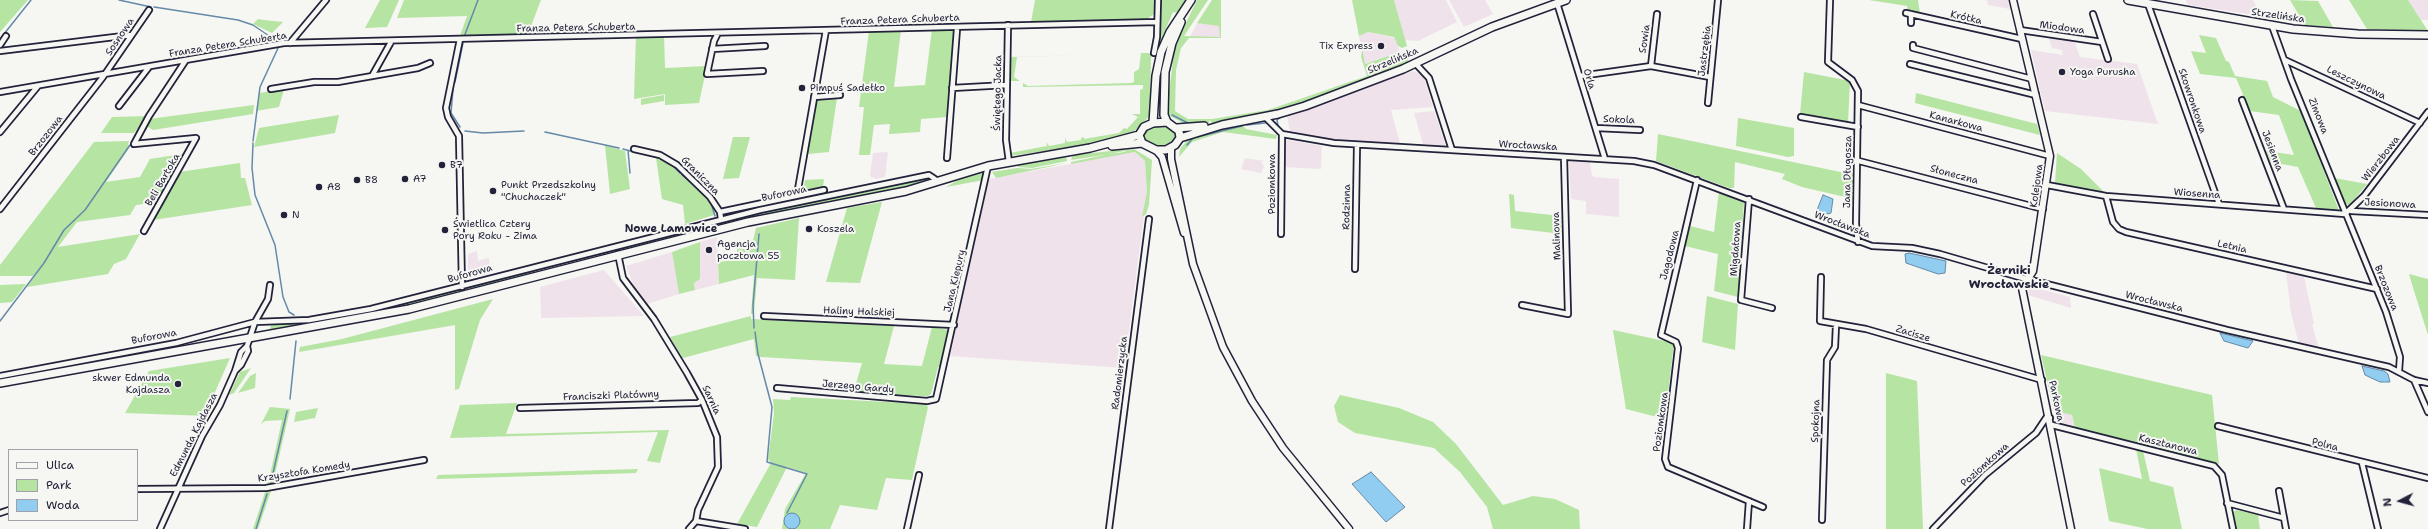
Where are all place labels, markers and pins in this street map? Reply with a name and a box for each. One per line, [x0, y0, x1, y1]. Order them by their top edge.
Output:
place label: Tix Express [1319, 40, 1373, 52]
marker: Tix Express [1376, 41, 1386, 51]
place label: Yoga Purusha [2070, 66, 2135, 78]
marker: Yoga Purusha [2057, 67, 2067, 77]
place label: Pimpuś Sadełko [810, 82, 885, 94]
marker: Pimpuś Sadełko [797, 83, 807, 93]
place label: B7 [450, 159, 463, 171]
marker: B7 [437, 160, 447, 170]
place label: A7 [413, 173, 427, 185]
place label: B8 [365, 174, 378, 186]
marker: A7 [400, 174, 410, 184]
marker: B8 [352, 175, 362, 185]
place label: Punkt Przedszkolny "Chuchaczek" [501, 179, 596, 202]
place label: A8 [327, 181, 341, 193]
marker: A8 [314, 182, 324, 192]
marker: Punkt Przedszkolny "Chuchaczek" [488, 186, 498, 196]
place label: N [292, 209, 300, 221]
marker: N [279, 210, 289, 220]
place label: Świetlica Cztery Pory Roku - Zima [453, 218, 537, 242]
place label: Koszela [817, 223, 854, 235]
marker: Koszela [804, 224, 814, 234]
marker: Świetlica Cztery Pory Roku - Zima [440, 225, 450, 235]
place label: Agencja pocztowa 55 [717, 238, 779, 262]
marker: Agencja pocztowa 55 [704, 245, 714, 255]
place label: skwer Edmunda Kajdasza [92, 372, 170, 396]
marker: skwer Edmunda Kajdasza [173, 379, 183, 389]

